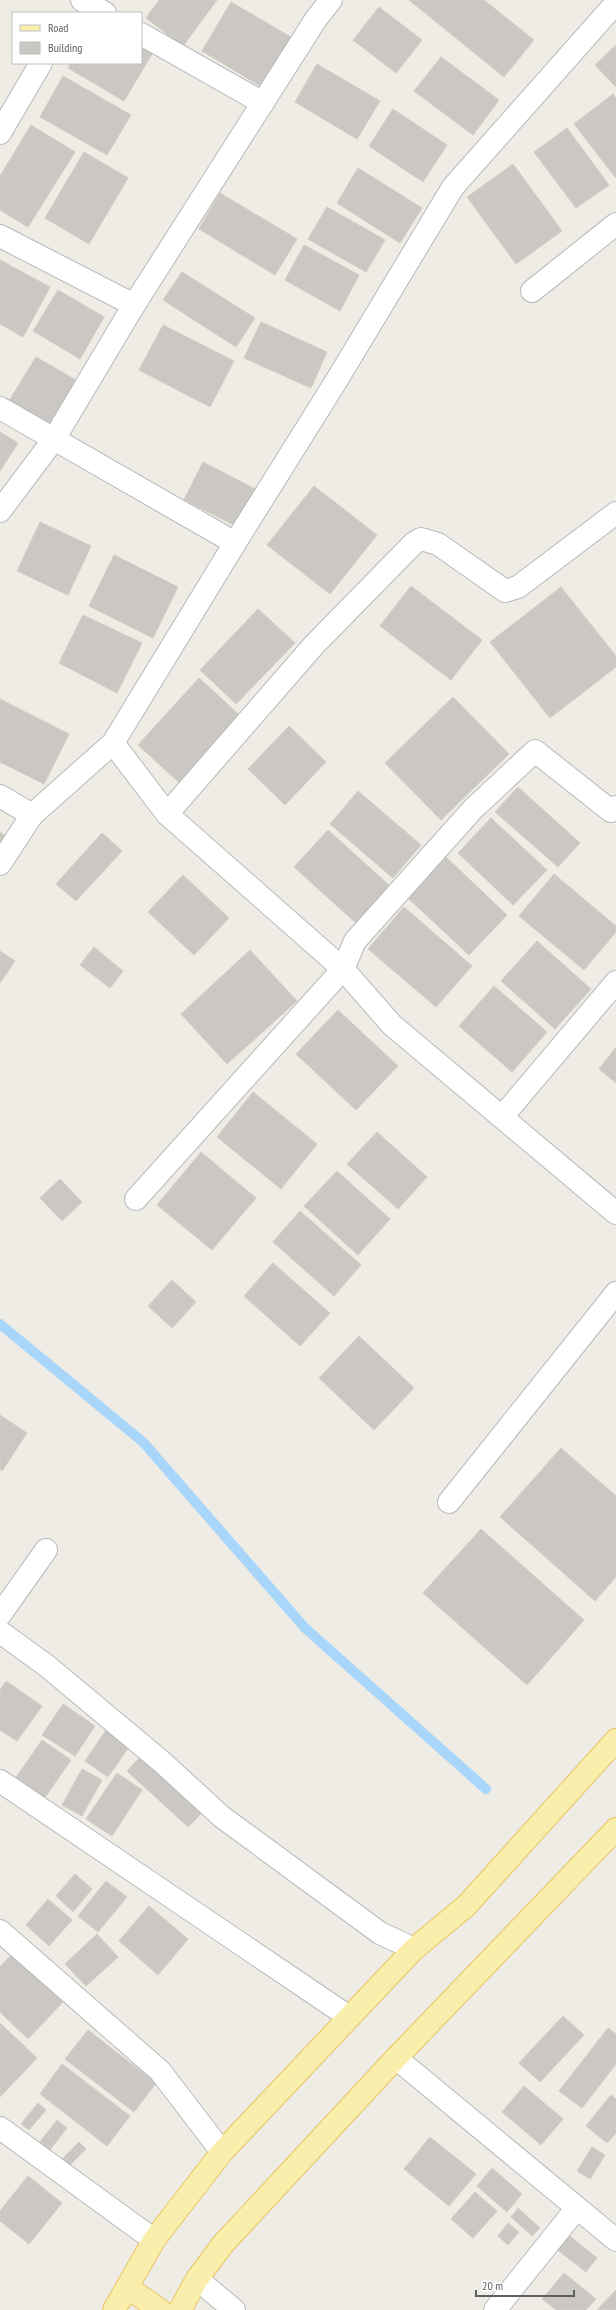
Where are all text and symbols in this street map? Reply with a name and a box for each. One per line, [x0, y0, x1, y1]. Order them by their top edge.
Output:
legend [12, 12, 142, 64]
text: Road [48, 20, 68, 35]
text: Building [48, 40, 83, 55]
scale bar [476, 2272, 574, 2298]
text: 20 m [482, 2278, 503, 2293]

